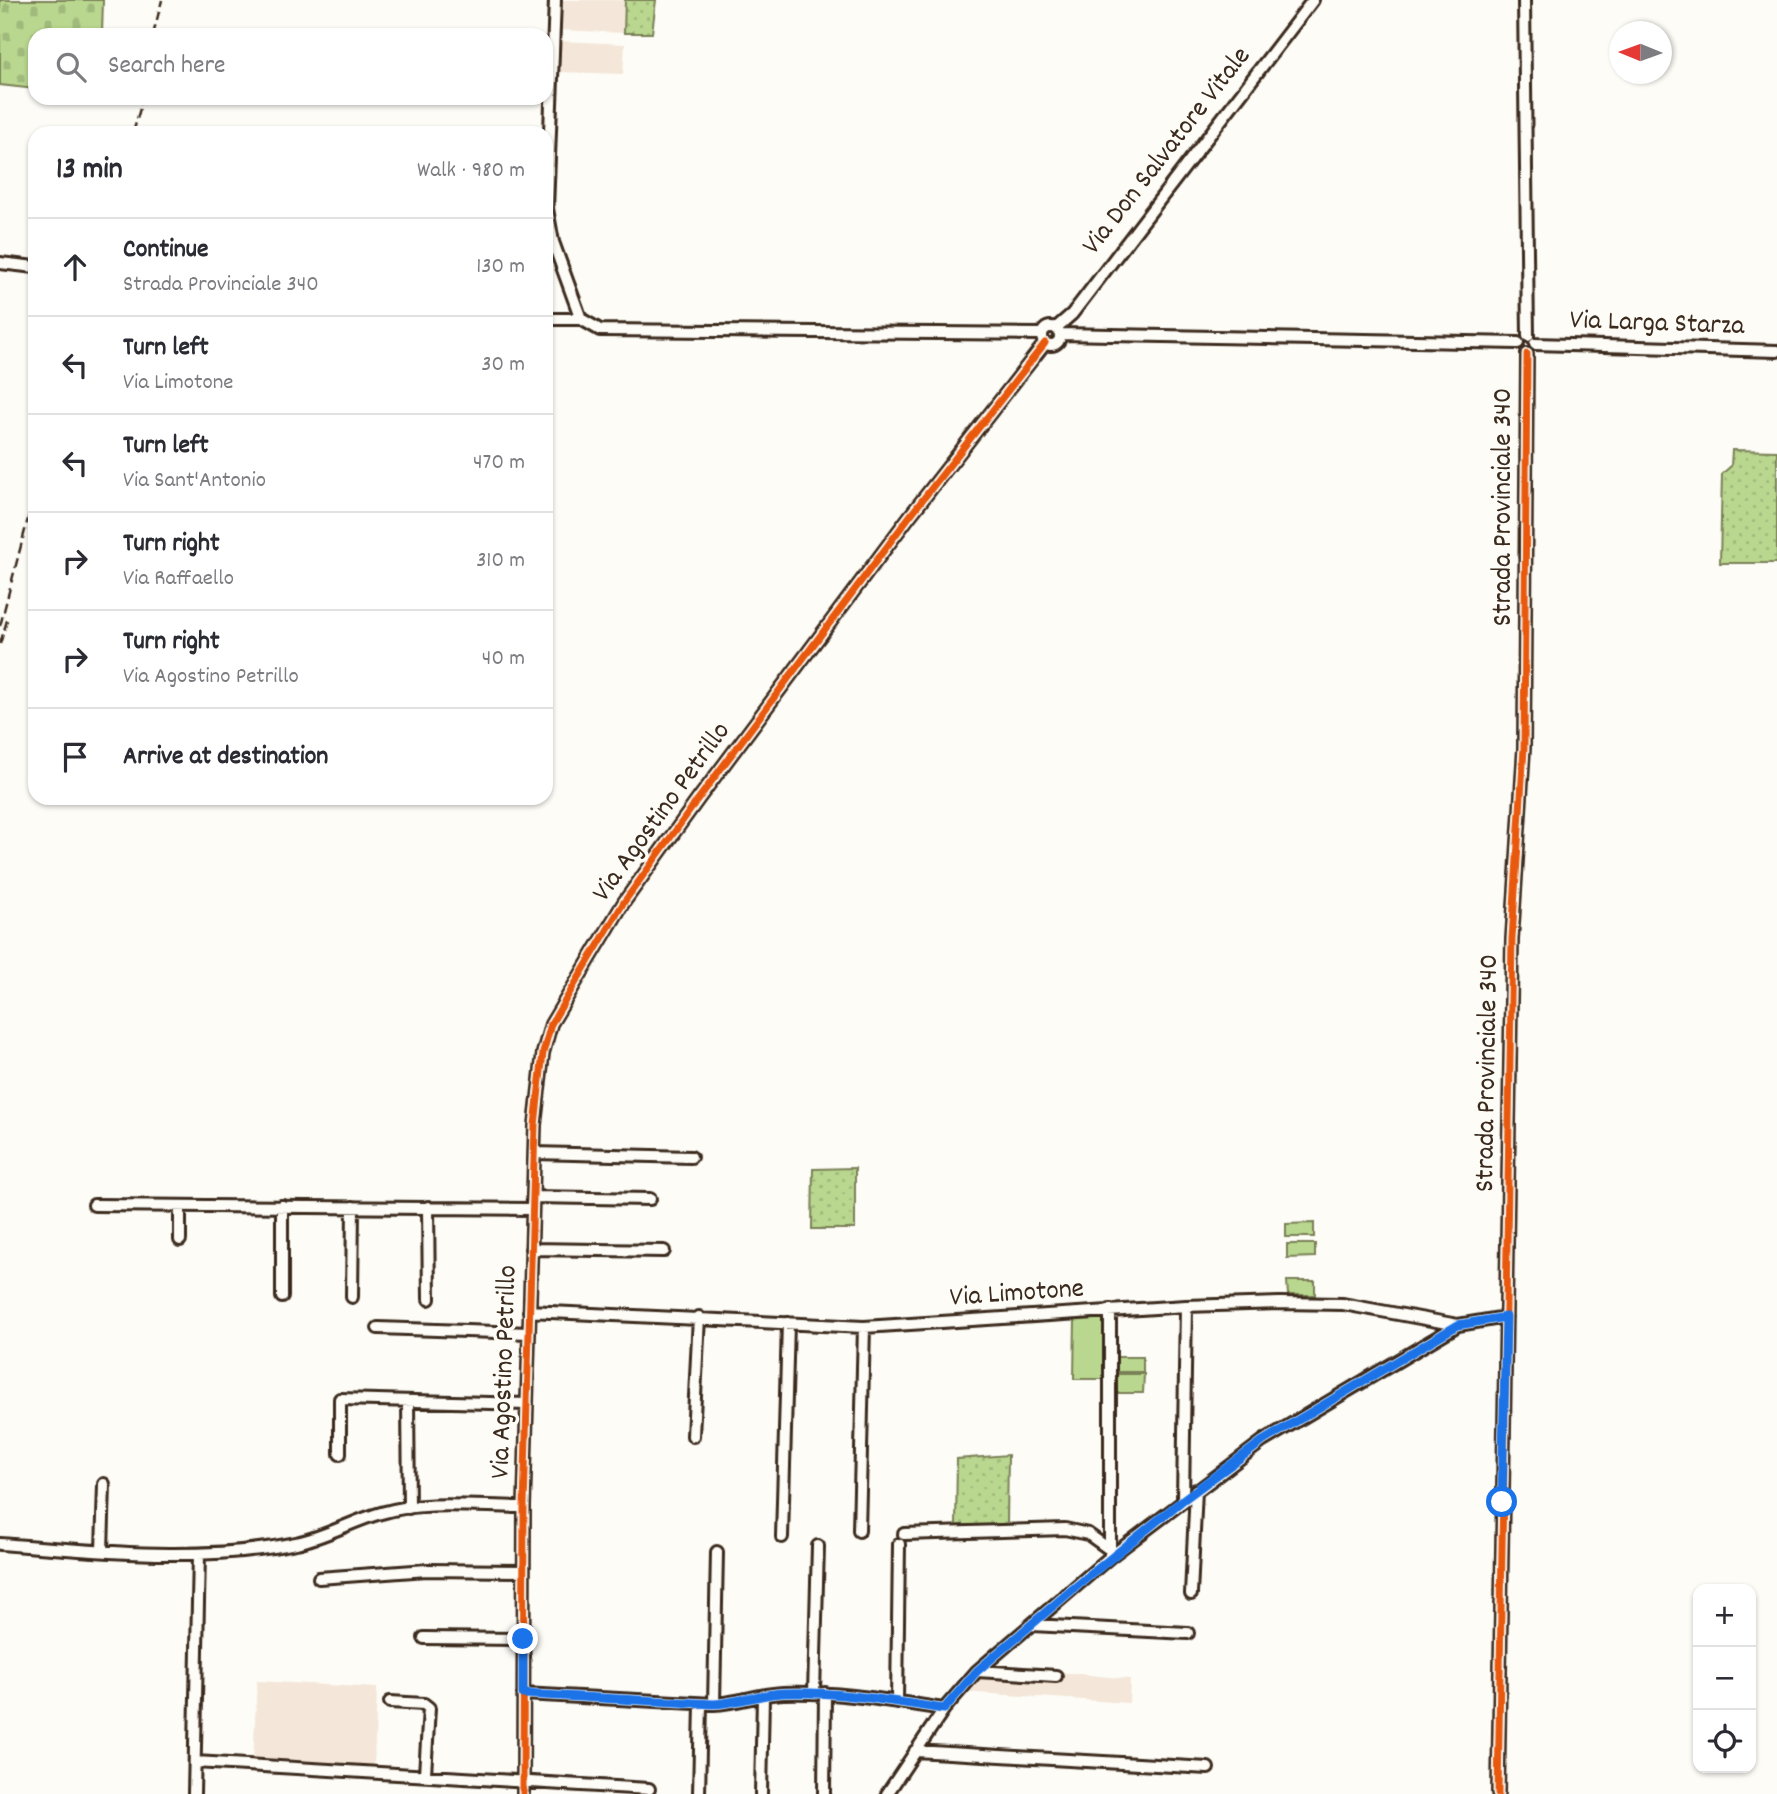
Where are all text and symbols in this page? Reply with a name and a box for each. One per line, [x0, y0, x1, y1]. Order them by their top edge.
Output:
north arrow [1609, 21, 1672, 84]
search box [28, 28, 553, 105]
street label: Via Don Salvatore Vitale [1074, 39, 1262, 265]
icon: search [52, 48, 90, 86]
text: Search here [108, 48, 226, 85]
text: 13 min [56, 150, 123, 193]
text: Walk · 980 m [417, 155, 525, 188]
text: Continue [123, 232, 208, 269]
icon: ahead [56, 248, 94, 286]
text: 130 m [476, 251, 525, 284]
text: Strada Provinciale 340 [123, 269, 319, 302]
street label: Via Larga Starza [1569, 302, 1746, 348]
text: Turn left [123, 330, 209, 367]
icon: left [56, 346, 94, 384]
text: 30 m [481, 349, 525, 382]
text: Via Limotone [123, 367, 233, 400]
street label: Strada Provinciale 340 [1485, 388, 1525, 626]
text: Turn left [123, 428, 209, 465]
icon: left [56, 444, 94, 482]
text: 470 m [473, 447, 525, 480]
text: Via Sant'Antonio [123, 465, 266, 498]
text: Turn right [123, 526, 220, 563]
icon: right [56, 542, 94, 580]
text: 310 m [476, 545, 525, 578]
text: Via Raffaello [123, 563, 234, 596]
text: Turn right [123, 624, 220, 661]
icon: right [56, 640, 94, 678]
text: 40 m [482, 643, 525, 676]
text: Via Agostino Petrillo [123, 661, 299, 694]
street label: Via Agostino Petrillo [584, 715, 742, 911]
icon: arrive [56, 738, 94, 776]
text: Arrive at destination [123, 739, 328, 776]
street label: Strada Provinciale 340 [1467, 953, 1511, 1193]
street label: Via Agostino Petrillo [482, 1264, 530, 1480]
street label: Via Limotone [949, 1270, 1085, 1320]
route start [1486, 1486, 1517, 1517]
map controls [1693, 1584, 1756, 1773]
button: + [1693, 1584, 1756, 1647]
route end [507, 1623, 538, 1654]
button: − [1693, 1647, 1756, 1710]
button: locate [1693, 1710, 1756, 1773]

